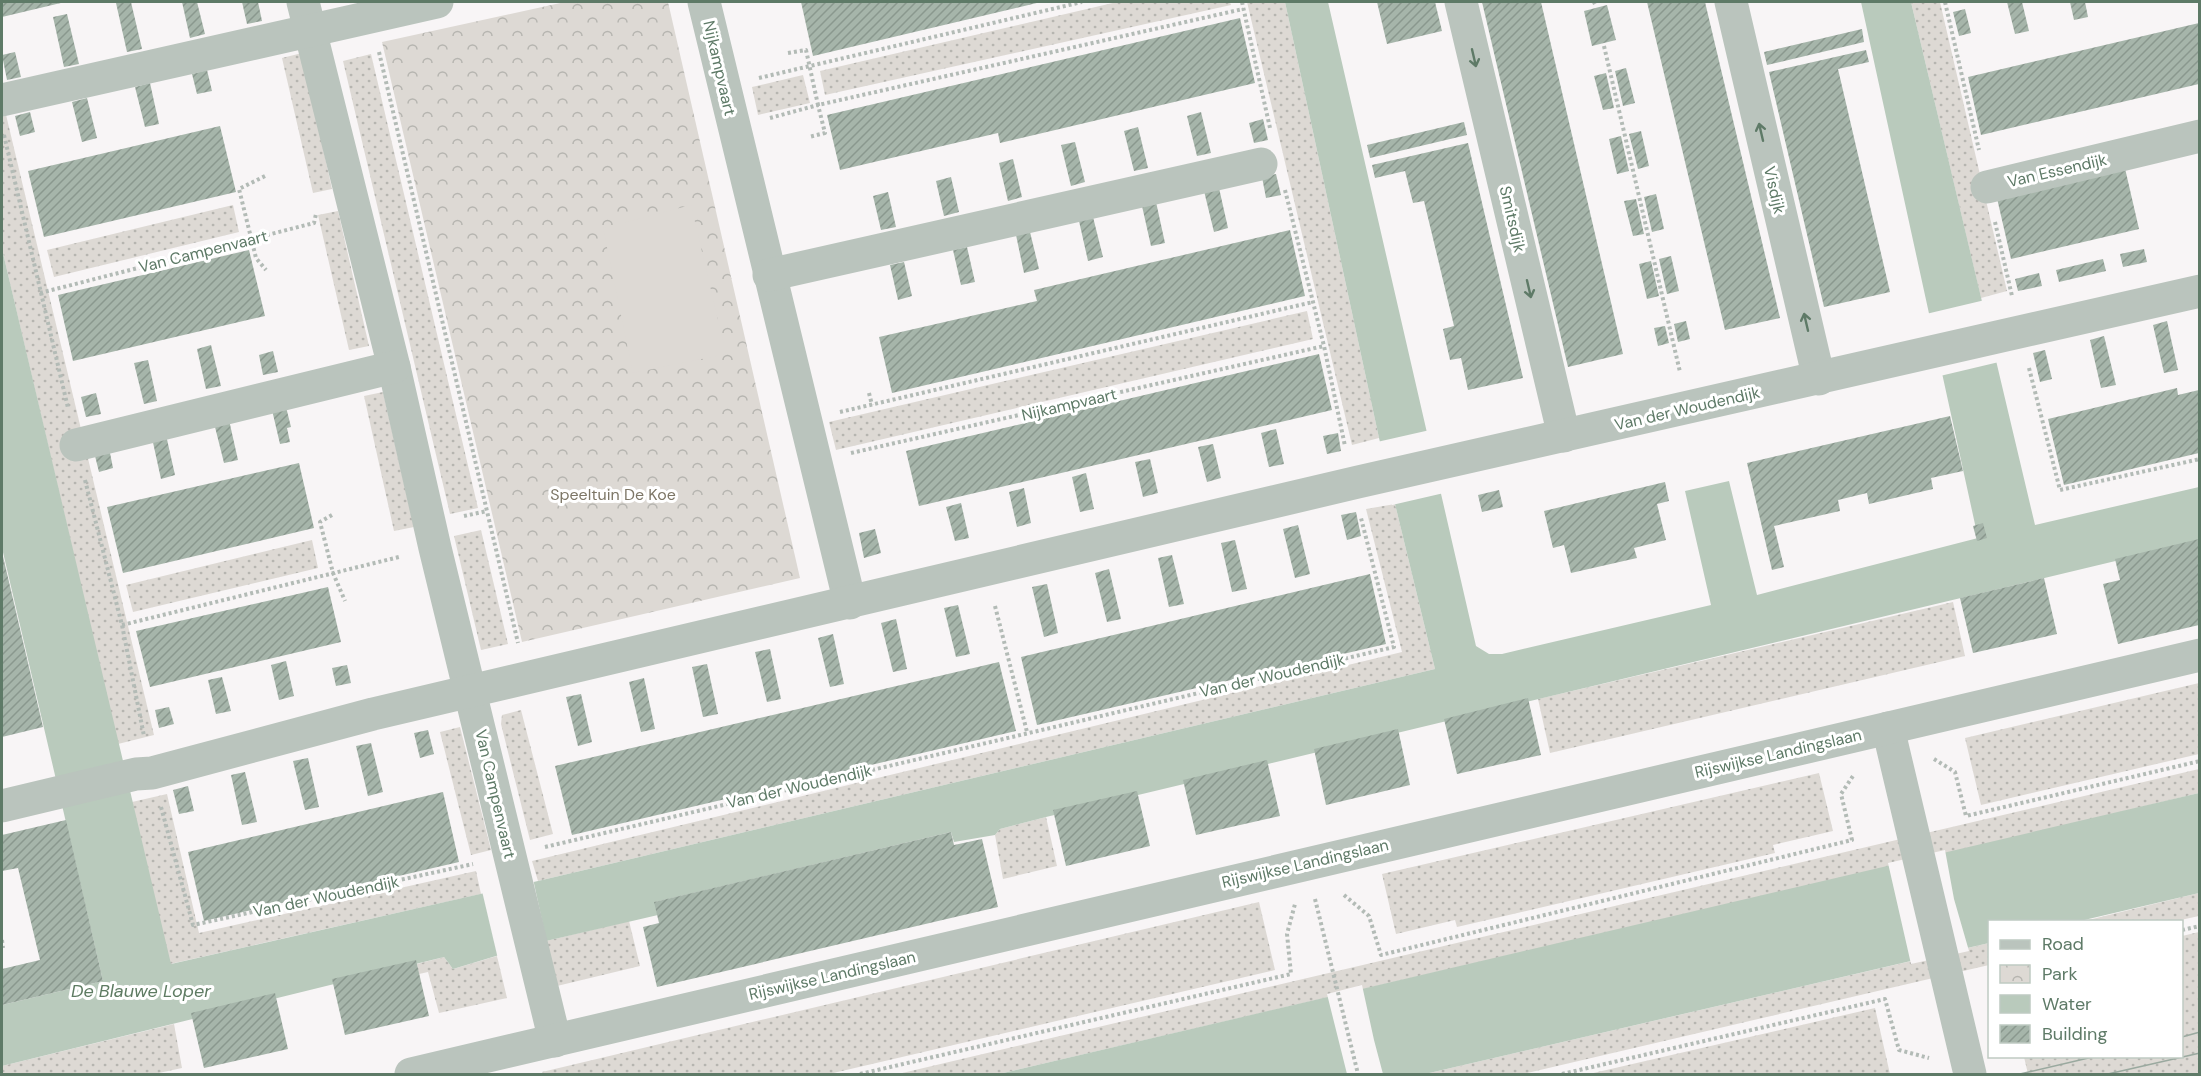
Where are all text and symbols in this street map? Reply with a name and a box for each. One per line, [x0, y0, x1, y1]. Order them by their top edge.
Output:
street label: Nijkampvaart [698, 18, 741, 118]
one-way arrow [1469, 49, 1481, 68]
one-way arrow [1755, 123, 1767, 142]
street label: Van Essendijk [2005, 149, 2109, 192]
street label: Visdijk [1759, 164, 1790, 216]
street label: Smitsdijk [1495, 184, 1530, 254]
street label: Van Campenvaart [136, 225, 270, 278]
one-way arrow [1524, 279, 1536, 298]
one-way arrow [1800, 313, 1811, 332]
street label: Van der Woudendijk [1612, 382, 1762, 435]
street label: Nijkampvaart [1019, 383, 1119, 426]
park label: Speeltuin De Koe [550, 484, 676, 505]
street label: Van der Woudendijk [1197, 649, 1347, 702]
street label: Rijswijkse Landingslaan [1693, 724, 1863, 783]
street label: Van Campenvaart [470, 727, 521, 861]
street label: Van der Woudendijk [724, 760, 874, 813]
street label: Rijswijkse Landingslaan [1220, 834, 1390, 893]
street label: Van der Woudendijk [251, 871, 401, 922]
legend [1988, 920, 2183, 1058]
text: Road [2042, 932, 2084, 956]
street label: Rijswijkse Landingslaan [747, 946, 917, 1005]
text: Park [2042, 962, 2078, 986]
water label: De Blauwe Loper [71, 979, 212, 1003]
text: Water [2042, 992, 2092, 1016]
text: Building [2042, 1022, 2107, 1046]

